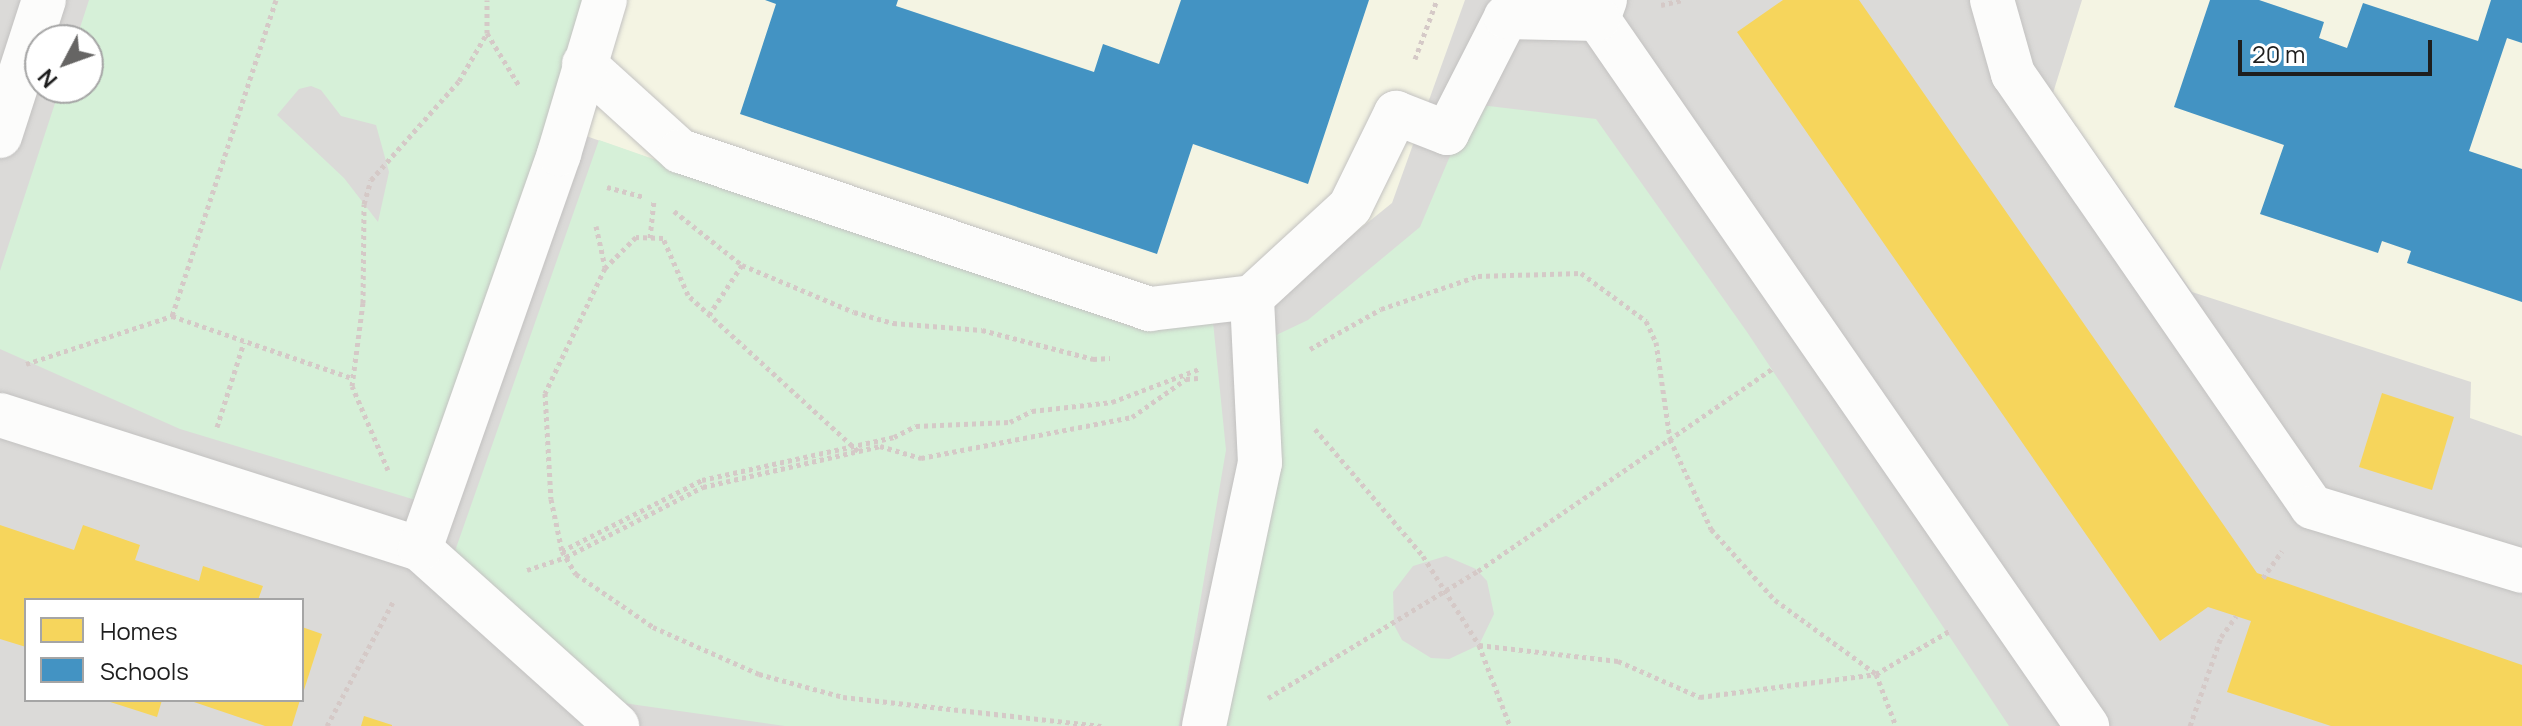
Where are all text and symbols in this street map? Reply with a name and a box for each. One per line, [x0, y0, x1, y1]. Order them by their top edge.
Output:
north arrow [24, 24, 104, 104]
scale bar [2242, 24, 2436, 74]
text: 20 m [2252, 37, 2305, 70]
text: N [31, 63, 64, 94]
legend [24, 598, 304, 702]
text: Homes [100, 614, 178, 647]
text: Schools [100, 654, 189, 687]

